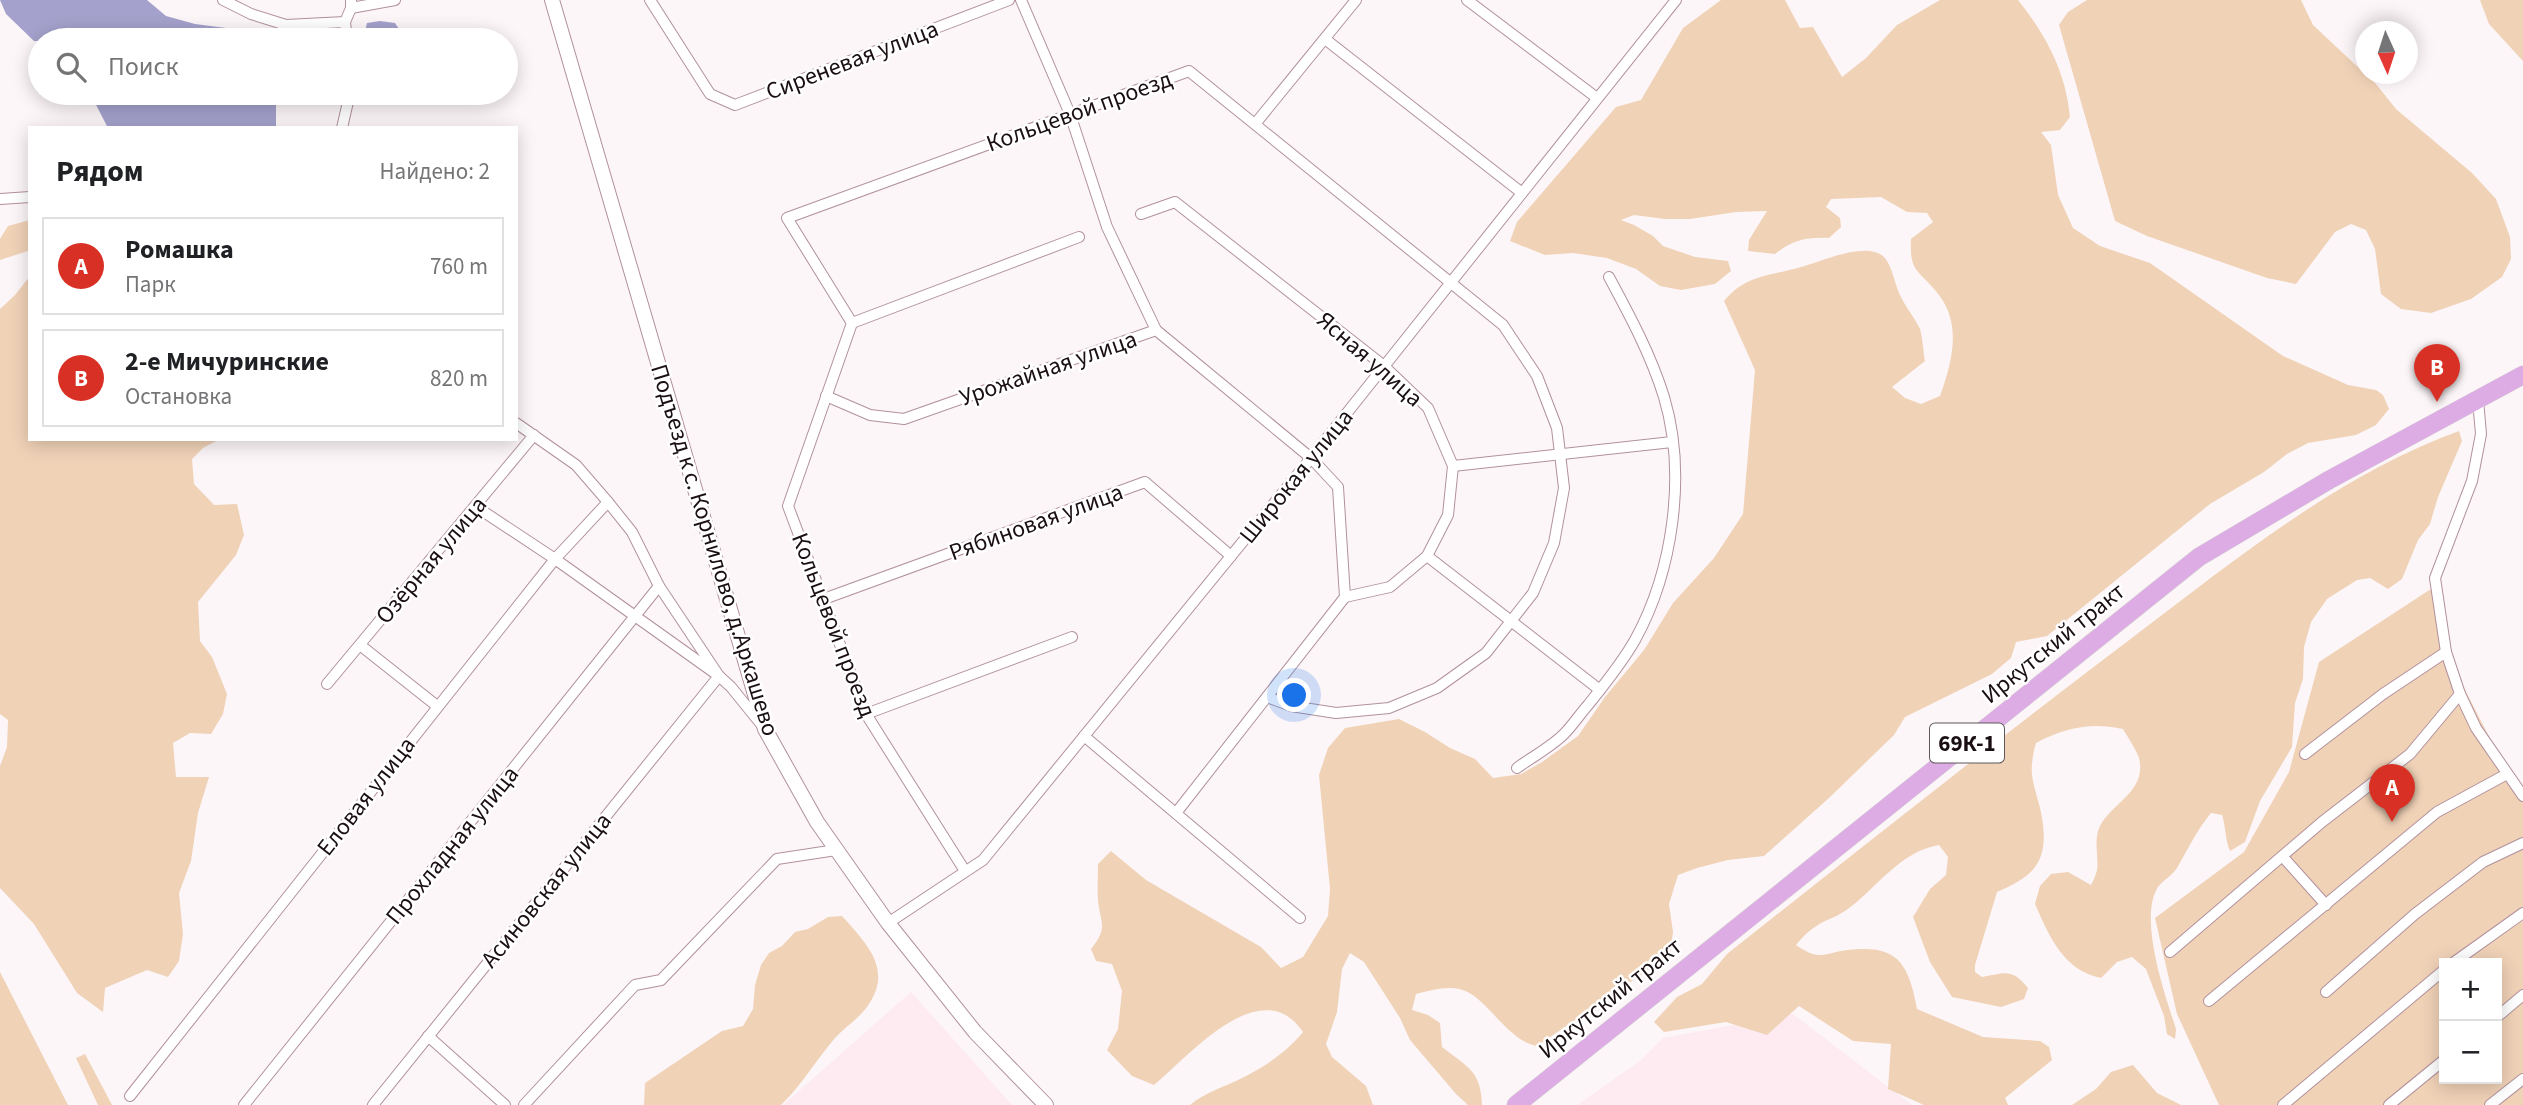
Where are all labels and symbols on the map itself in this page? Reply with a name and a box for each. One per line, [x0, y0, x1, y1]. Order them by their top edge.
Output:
street label: Сиреневая улица [761, 11, 944, 109]
north arrow [2355, 21, 2418, 84]
street label: Кольцевой проезд [981, 62, 1177, 161]
street label: Ясная улица [1309, 303, 1430, 415]
street label: Урожайная улица [955, 322, 1142, 415]
pin: B [2414, 344, 2460, 402]
street label: Подъезд к с. Корнилово, д.Аркашево [641, 360, 788, 740]
street label: Широкая улица [1231, 401, 1362, 551]
street label: Рябиновая улица [944, 475, 1128, 570]
street label: Озёрная улица [367, 489, 495, 632]
street label: Кольцевой проезд [782, 528, 885, 723]
street label: Иркутский тракт [1974, 574, 2133, 712]
your location [1277, 678, 1311, 712]
road number: 69К-1 [1930, 723, 2004, 762]
street label: Еловая улица [309, 729, 424, 863]
street label: Прохладная улица [377, 758, 527, 932]
pin: A [2369, 764, 2415, 822]
street label: Асиновская улица [473, 805, 620, 976]
street label: Иркутский тракт [1531, 929, 1690, 1067]

